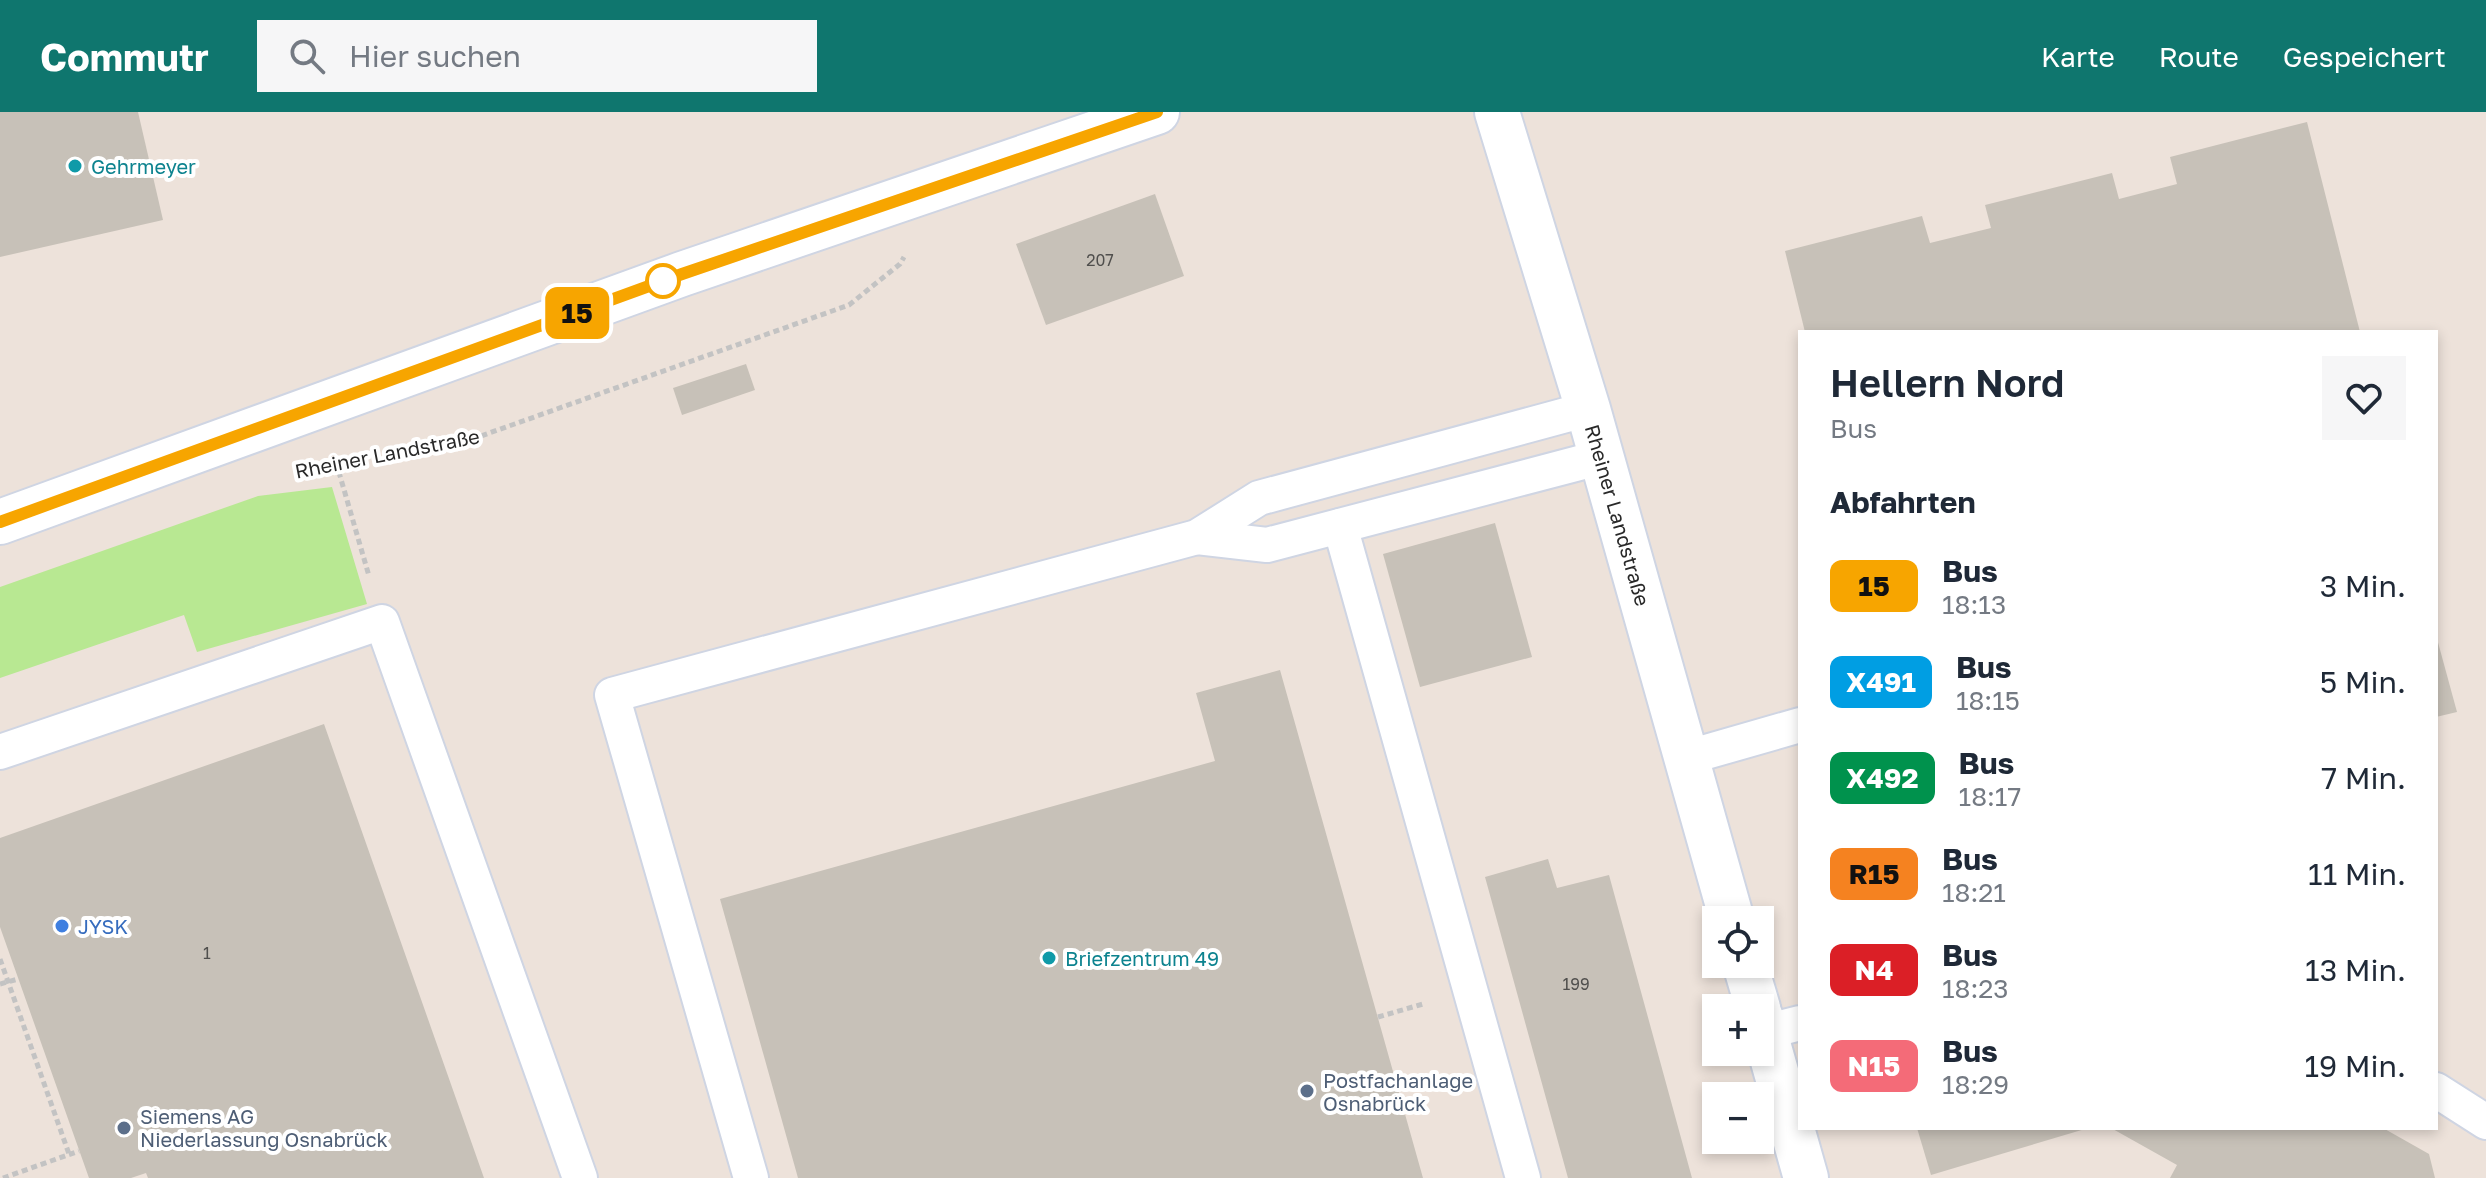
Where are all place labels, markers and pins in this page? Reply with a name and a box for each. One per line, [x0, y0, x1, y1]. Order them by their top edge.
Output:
place label: Gehrmeyer [91, 154, 196, 178]
marker: Gehrmeyer [66, 157, 84, 175]
unlabelled marker [646, 264, 680, 298]
place label: JYSK [78, 914, 128, 938]
marker: JYSK [53, 917, 71, 935]
place label: Briefzentrum 49 [1065, 946, 1219, 970]
marker: Briefzentrum 49 [1040, 949, 1058, 967]
place label: Postfachanlage Osnabrück [1323, 1068, 1473, 1115]
marker: Postfachanlage Osnabrück [1298, 1082, 1316, 1100]
place label: Siemens AG Niederlassung Osnabrück [140, 1104, 388, 1151]
marker: Siemens AG Niederlassung Osnabrück [115, 1119, 133, 1137]

